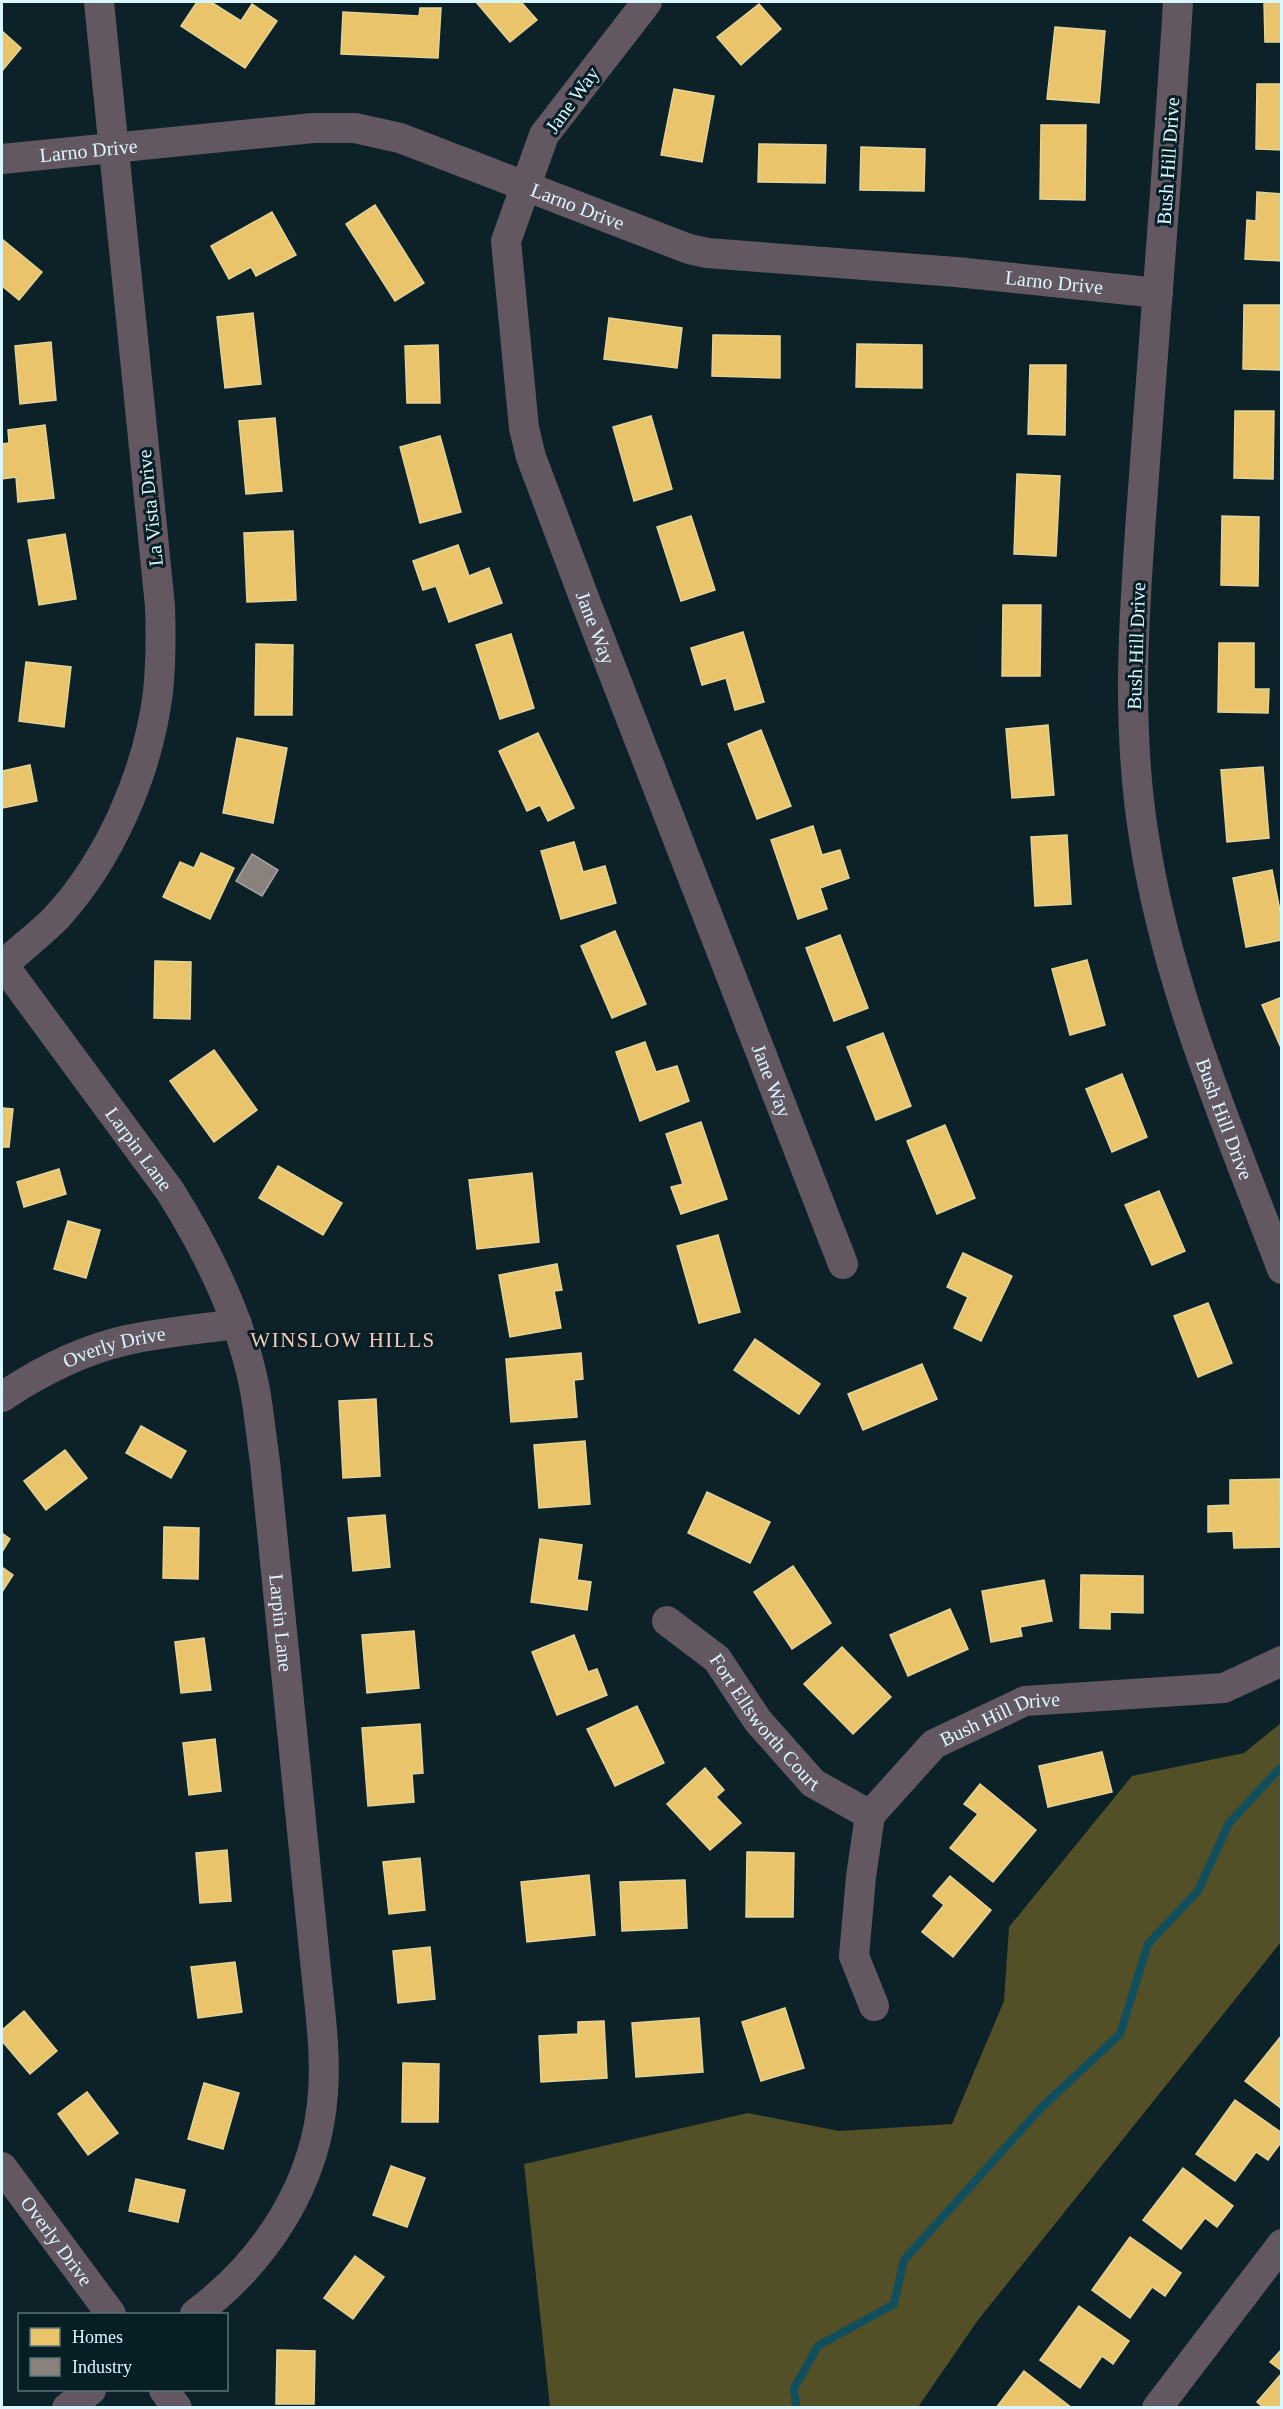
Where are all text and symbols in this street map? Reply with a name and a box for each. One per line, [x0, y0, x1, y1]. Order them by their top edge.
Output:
street label: Jane Way [541, 63, 604, 138]
street label: Bush Hill Drive [1153, 96, 1183, 226]
street label: Larno Drive [39, 135, 139, 166]
street label: Larno Drive [528, 178, 628, 234]
street label: Larno Drive [1004, 266, 1104, 298]
street label: La Vista Drive [133, 448, 167, 567]
street label: Bush Hill Drive [1123, 582, 1149, 710]
street label: Jane Way [572, 588, 620, 668]
street label: Jane Way [748, 1041, 796, 1121]
street label: Bush Hill Drive [1192, 1055, 1257, 1183]
street label: Larpin Lane [101, 1103, 177, 1195]
street label: Overly Drive [59, 1322, 167, 1372]
district label: WINSLOW HILLS [250, 1328, 436, 1352]
street label: Larpin Lane [265, 1573, 297, 1673]
street label: Fort Ellsworth Court [706, 1649, 823, 1795]
street label: Bush Hill Drive [936, 1688, 1061, 1751]
street label: Overly Drive [16, 2192, 97, 2290]
legend [18, 2313, 228, 2391]
text: Homes [72, 2327, 123, 2347]
text: Industry [72, 2357, 132, 2377]

